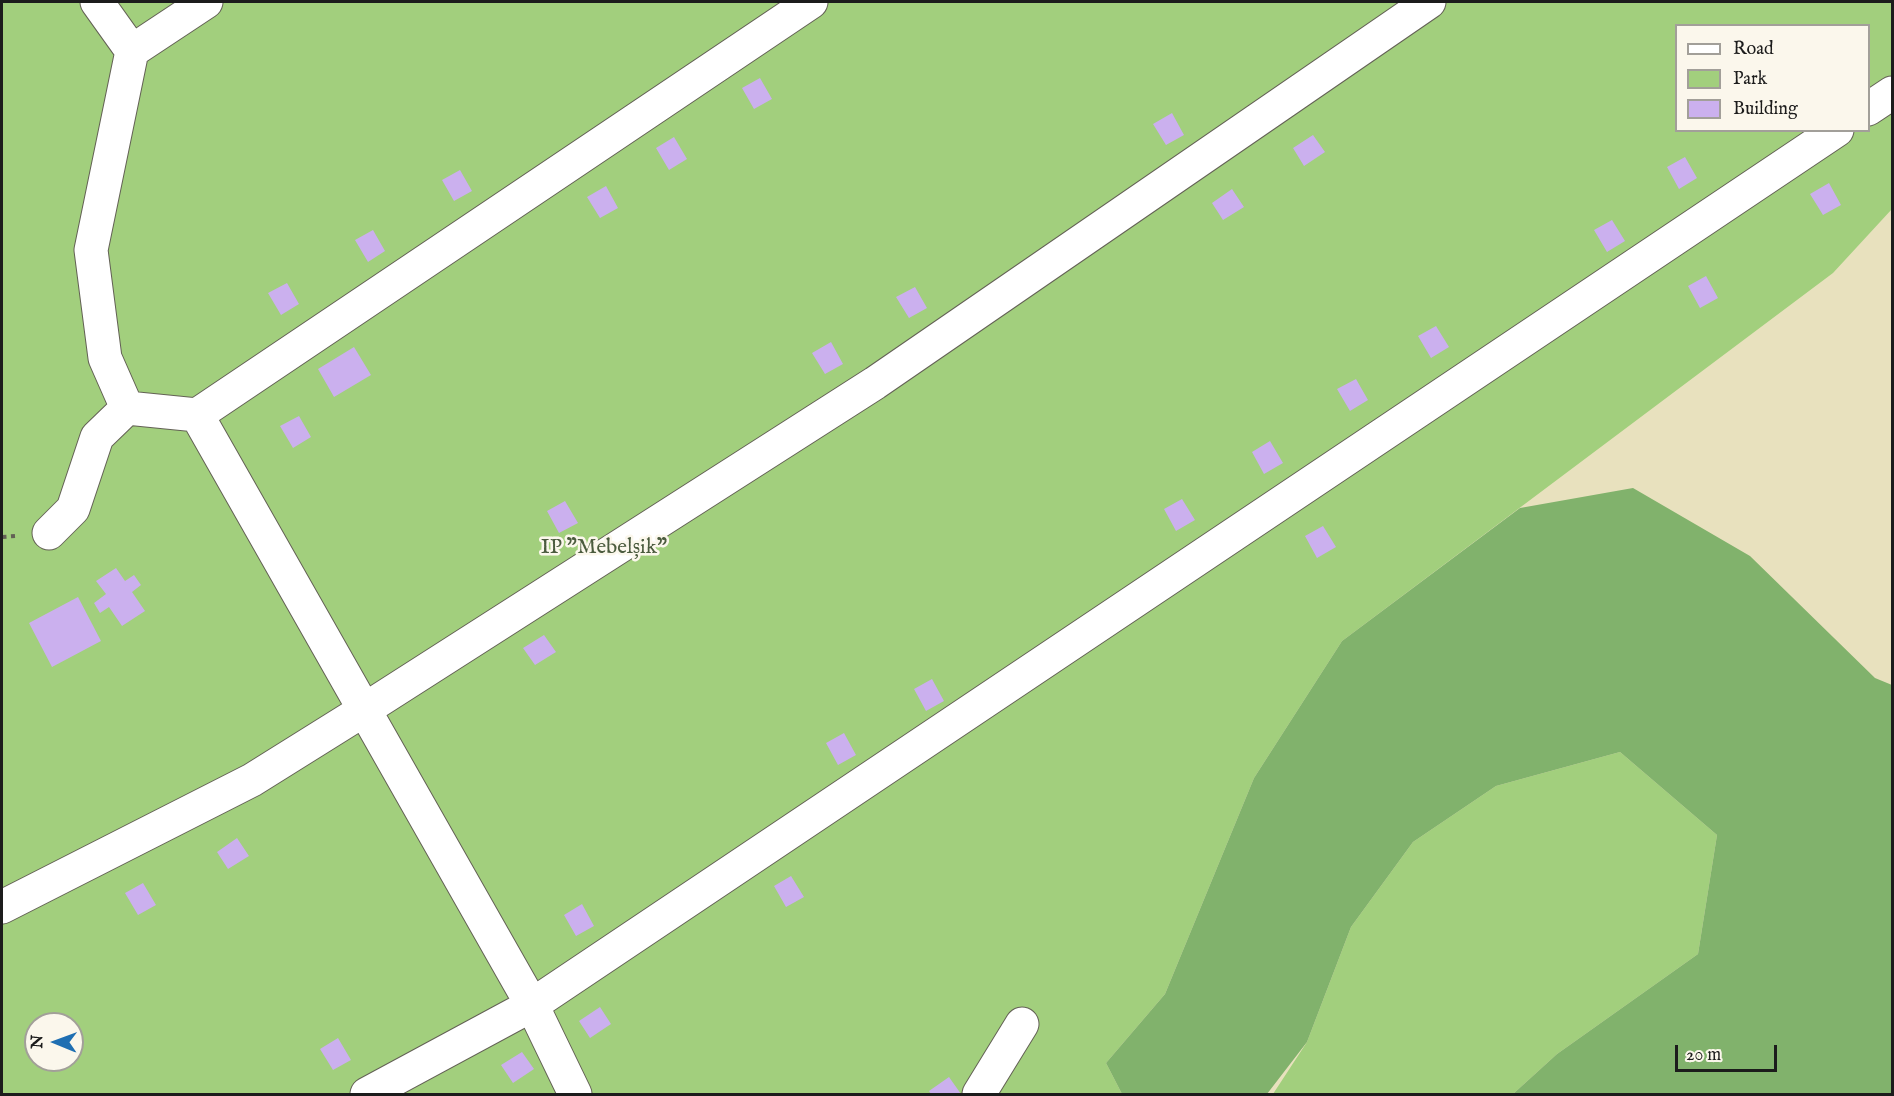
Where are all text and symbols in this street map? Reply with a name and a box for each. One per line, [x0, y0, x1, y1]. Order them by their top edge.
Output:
legend [1675, 24, 1870, 132]
text: Road [1733, 38, 1774, 61]
text: Park [1733, 68, 1767, 91]
text: Building [1733, 98, 1798, 121]
park label: IP "Mebelșik" [541, 536, 667, 562]
north arrow [24, 1012, 84, 1072]
scale bar [1678, 1033, 1780, 1071]
text: N [28, 1035, 48, 1049]
text: 20 m [1686, 1044, 1721, 1067]

